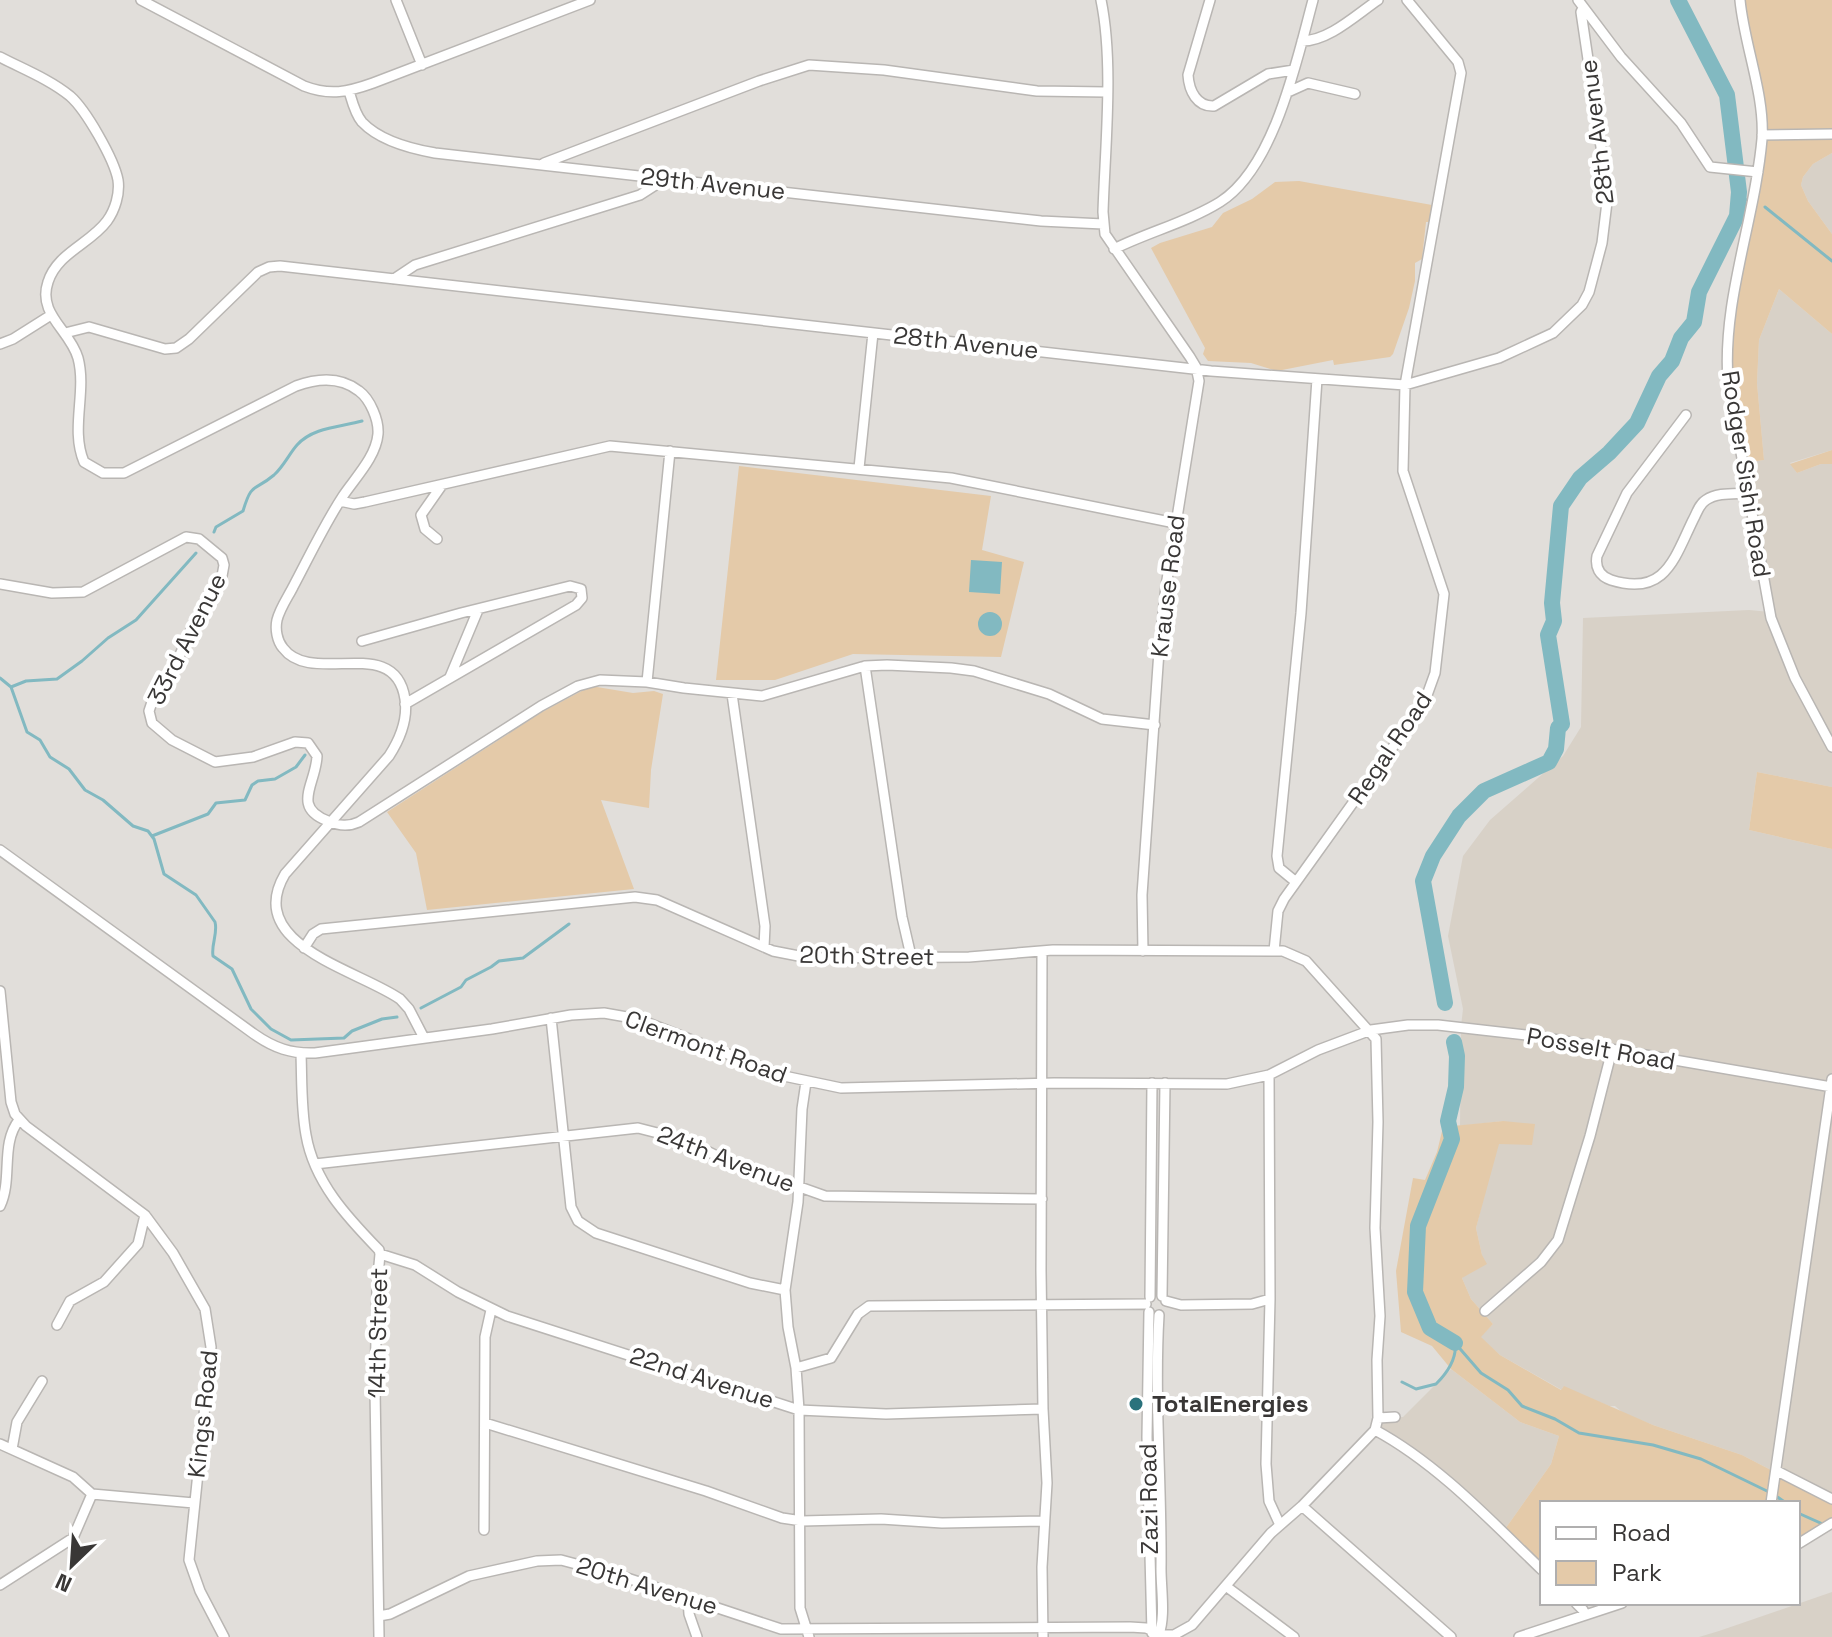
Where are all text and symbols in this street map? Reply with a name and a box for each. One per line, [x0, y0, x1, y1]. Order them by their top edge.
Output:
street label: 28th Avenue [1572, 58, 1621, 206]
street label: 29th Avenue [639, 160, 787, 207]
street label: 28th Avenue [892, 319, 1040, 366]
street label: Rodger Sishi Road [1715, 368, 1778, 580]
street label: Krause Road [1143, 513, 1192, 659]
street label: 33rd Avenue [140, 568, 233, 710]
street label: Regal Road [1341, 685, 1439, 810]
street label: 20th Street [799, 939, 935, 972]
street label: Clermont Road [621, 1003, 792, 1090]
street label: Posselt Road [1524, 1020, 1678, 1077]
street label: 24th Avenue [653, 1118, 799, 1199]
street label: 14th Street [361, 1268, 394, 1398]
street label: 22nd Avenue [626, 1340, 778, 1415]
street label: Kings Road [180, 1348, 225, 1479]
place label: TotalEnergies [1152, 1388, 1308, 1419]
marker: TotalEnergies [1127, 1395, 1145, 1413]
street label: Zazi Road [1132, 1443, 1165, 1555]
legend [1540, 1501, 1800, 1605]
text: Road [1612, 1517, 1671, 1548]
north arrow [32, 1525, 112, 1605]
street label: 20th Avenue [573, 1549, 722, 1622]
text: Park [1612, 1557, 1662, 1588]
text: N [51, 1567, 76, 1599]

